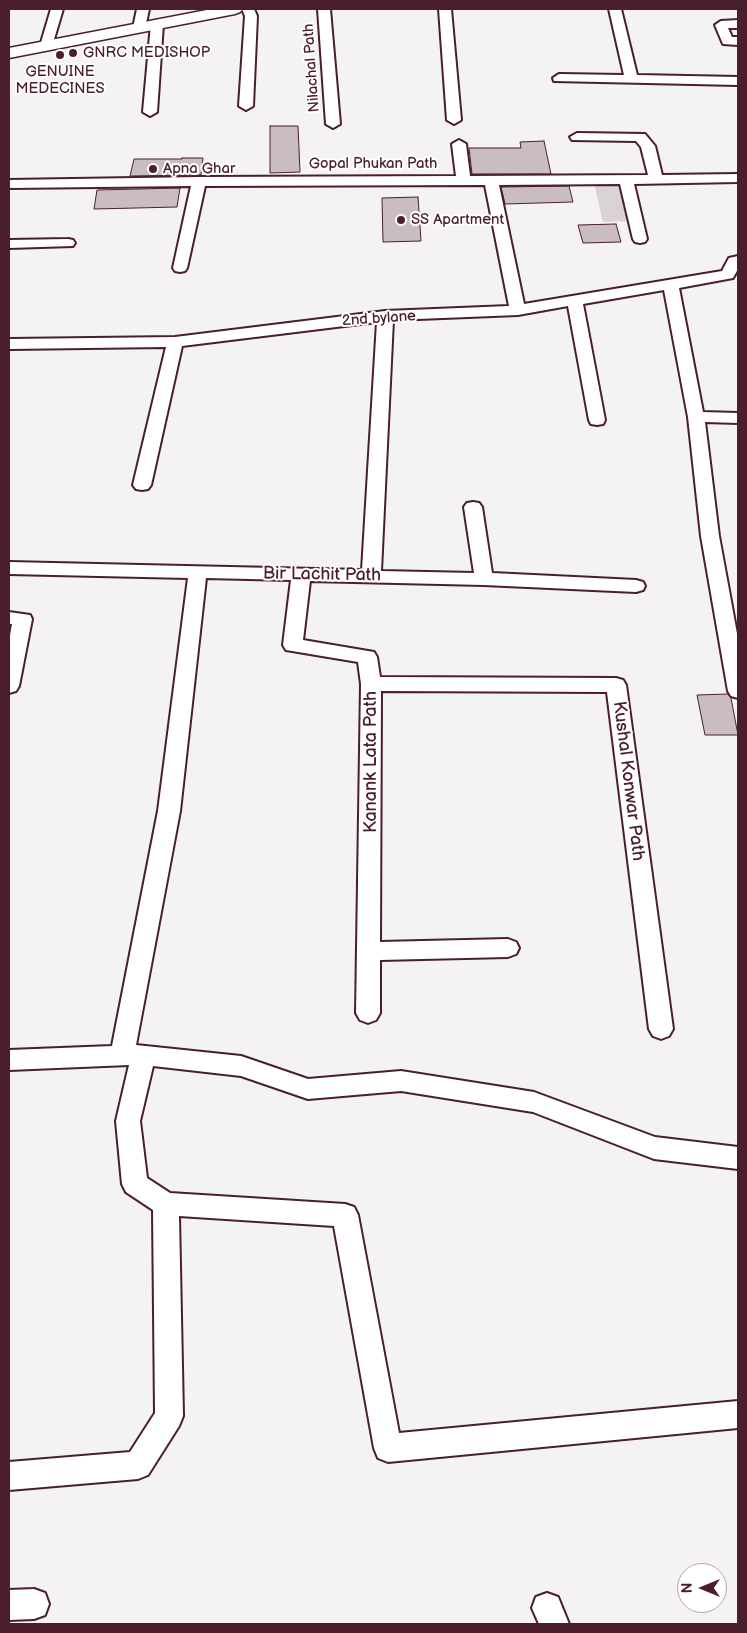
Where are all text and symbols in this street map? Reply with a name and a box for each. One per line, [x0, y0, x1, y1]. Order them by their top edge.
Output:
street label: Nilachal Path [300, 23, 324, 113]
place label: GNRC MEDISHOP [83, 44, 210, 62]
marker: GNRC MEDISHOP [67, 47, 79, 59]
marker: GENUINE MEDECINES [54, 49, 66, 61]
place label: GENUINE MEDECINES [15, 63, 105, 98]
street label: Gopal Phukan Path [309, 155, 437, 173]
place label: Apna Ghar [163, 160, 235, 178]
marker: Apna Ghar [147, 163, 159, 175]
place label: SS Apartment [411, 211, 504, 229]
marker: SS Apartment [395, 214, 407, 226]
street label: 2nd bylane [341, 307, 417, 331]
street label: Bir Lachit Path [263, 563, 381, 587]
street label: Kanank Lata Path [360, 691, 382, 833]
street label: Kushal Konwar Path [607, 700, 649, 862]
north arrow [677, 1563, 727, 1613]
text: N [679, 1583, 696, 1593]

